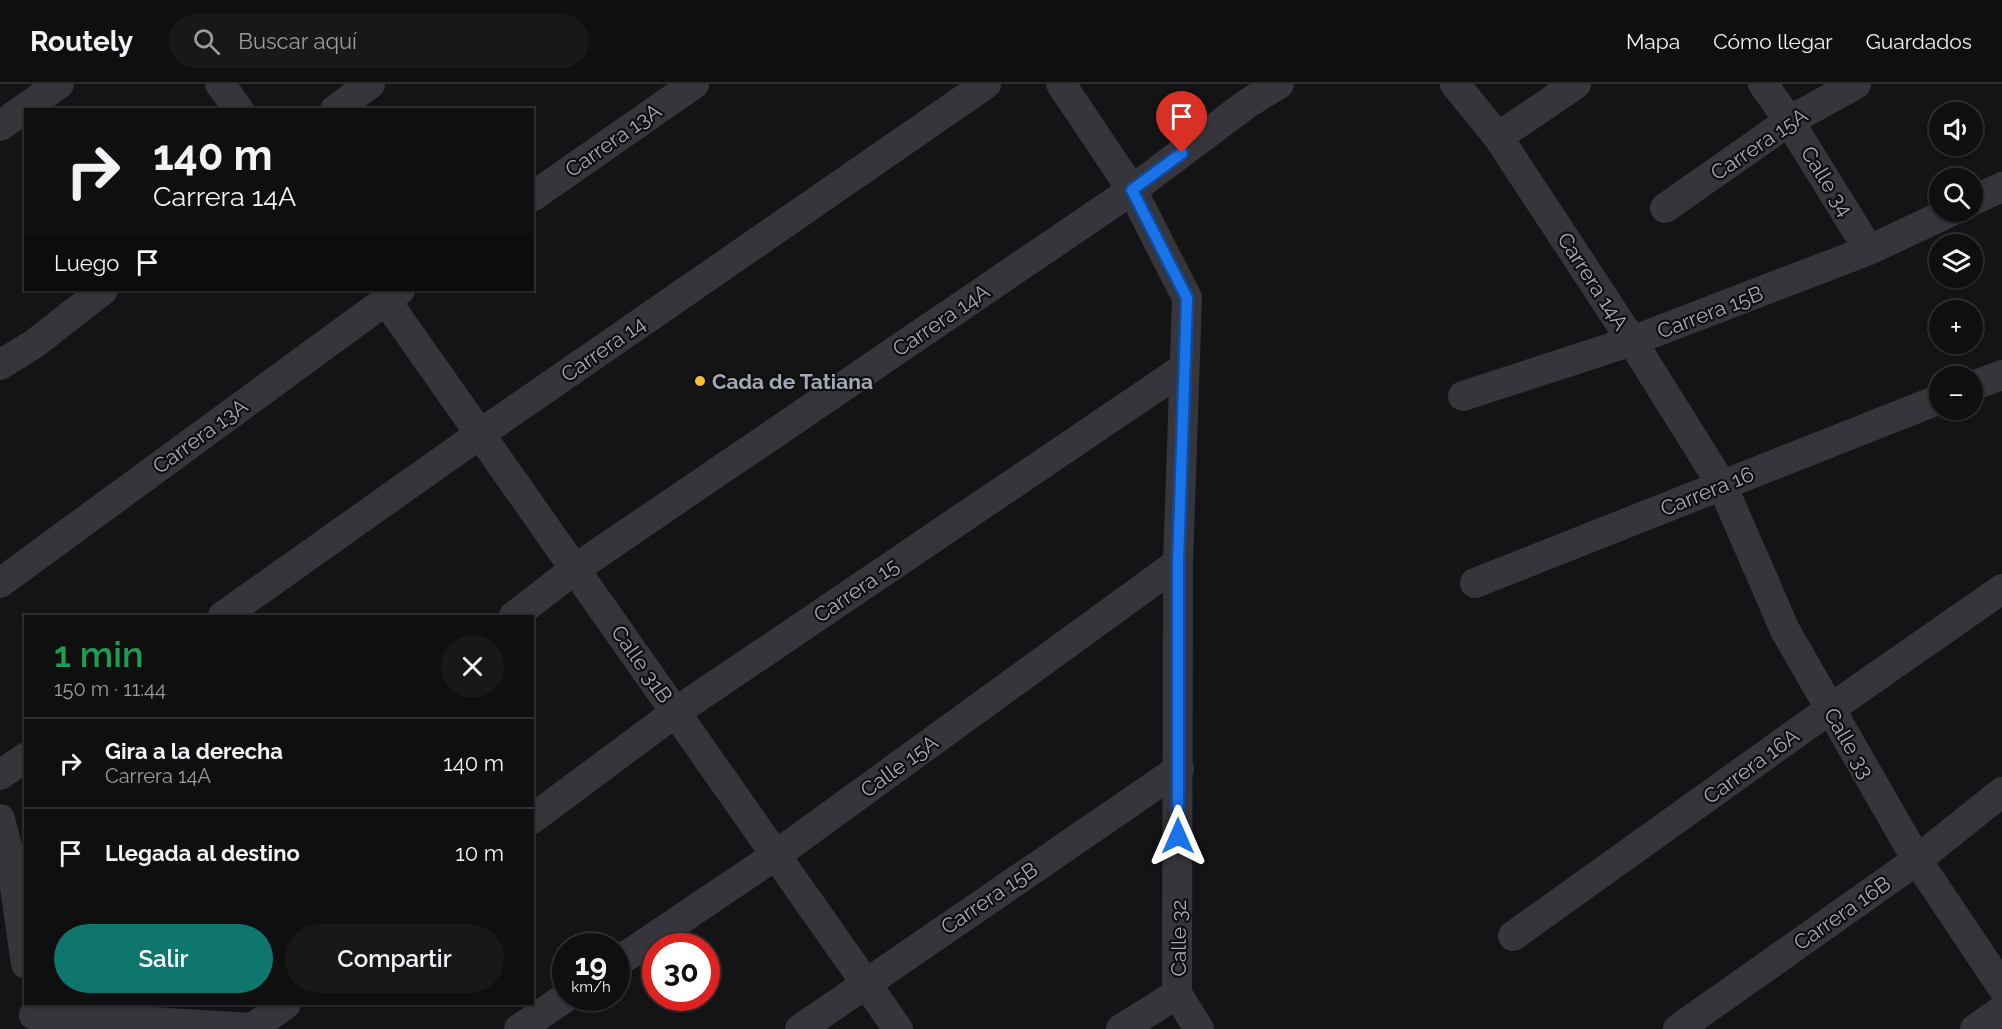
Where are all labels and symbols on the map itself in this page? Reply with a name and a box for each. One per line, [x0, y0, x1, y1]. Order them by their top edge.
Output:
pin [1156, 91, 1207, 153]
street label: Carrera 13A [560, 98, 666, 182]
street label: Carrera 15A [1706, 103, 1812, 185]
street label: Calle 34 [1796, 141, 1858, 221]
street label: Carrera 14A [1552, 227, 1634, 335]
street label: Carrera 14A [888, 279, 994, 361]
street label: Carrera 15B [1654, 280, 1766, 344]
street label: Carrera 14 [556, 311, 650, 387]
place label: Cada de Tatiana [712, 369, 873, 394]
marker: Cada de Tatiana [693, 374, 707, 388]
street label: Carrera 13A [148, 393, 252, 479]
street label: Carrera 16 [1657, 461, 1757, 521]
street label: Carrera 15 [809, 552, 903, 628]
street label: Calle 31B [606, 620, 678, 708]
street label: Calle 33 [1819, 703, 1879, 783]
street label: Carrera 16A [1698, 723, 1804, 809]
street label: Calle 15A [855, 730, 943, 802]
position arrow [1146, 804, 1210, 868]
street label: Carrera 15B [936, 857, 1042, 939]
street label: Carrera 16B [1789, 871, 1895, 955]
street label: Calle 32 [1166, 899, 1191, 977]
speed limit sign: 30 [642, 933, 720, 1011]

